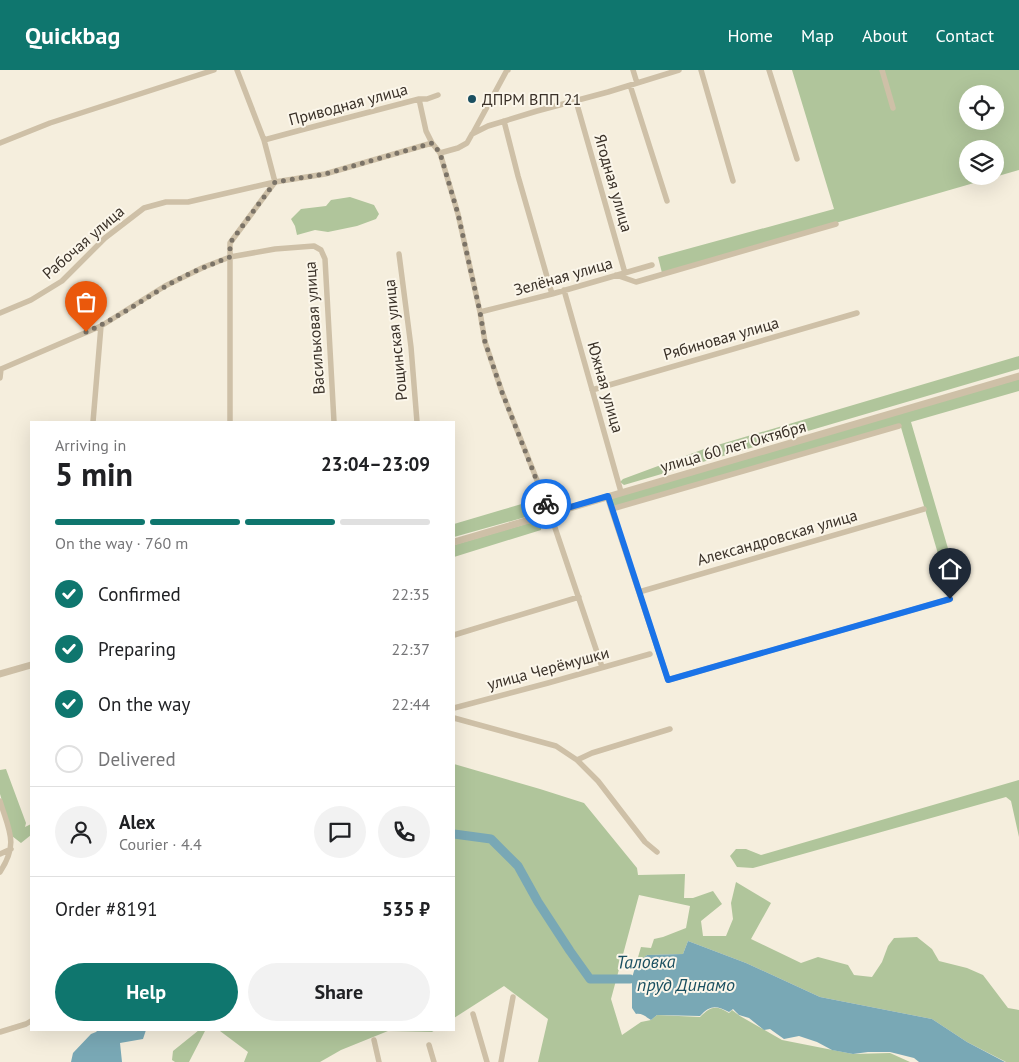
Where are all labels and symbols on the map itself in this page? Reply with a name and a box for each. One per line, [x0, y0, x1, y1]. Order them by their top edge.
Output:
street label: Приводная улица [286, 79, 410, 129]
place label: ДПРМ ВПП 21 [482, 89, 581, 109]
marker: ДПРМ ВПП 21 [466, 93, 478, 105]
street label: Ягодная улица [590, 132, 638, 234]
street label: Рабочая улица [38, 201, 128, 283]
street label: Зелёная улица [511, 252, 615, 300]
street label: Васильковая улица [299, 261, 329, 395]
street label: Рощинская улица [379, 278, 411, 402]
pin [65, 281, 107, 332]
street label: Рябиновая улица [661, 312, 781, 364]
street label: Южная улица [583, 339, 629, 435]
street label: улица 60 лет Октября [658, 416, 808, 476]
courier [521, 479, 571, 529]
street label: Александровская улица [694, 505, 860, 569]
pin [929, 548, 971, 599]
street label: улица Черёмушки [485, 642, 611, 694]
water label: Таловка [616, 949, 676, 974]
water label: пруд Динамо [637, 973, 735, 996]

